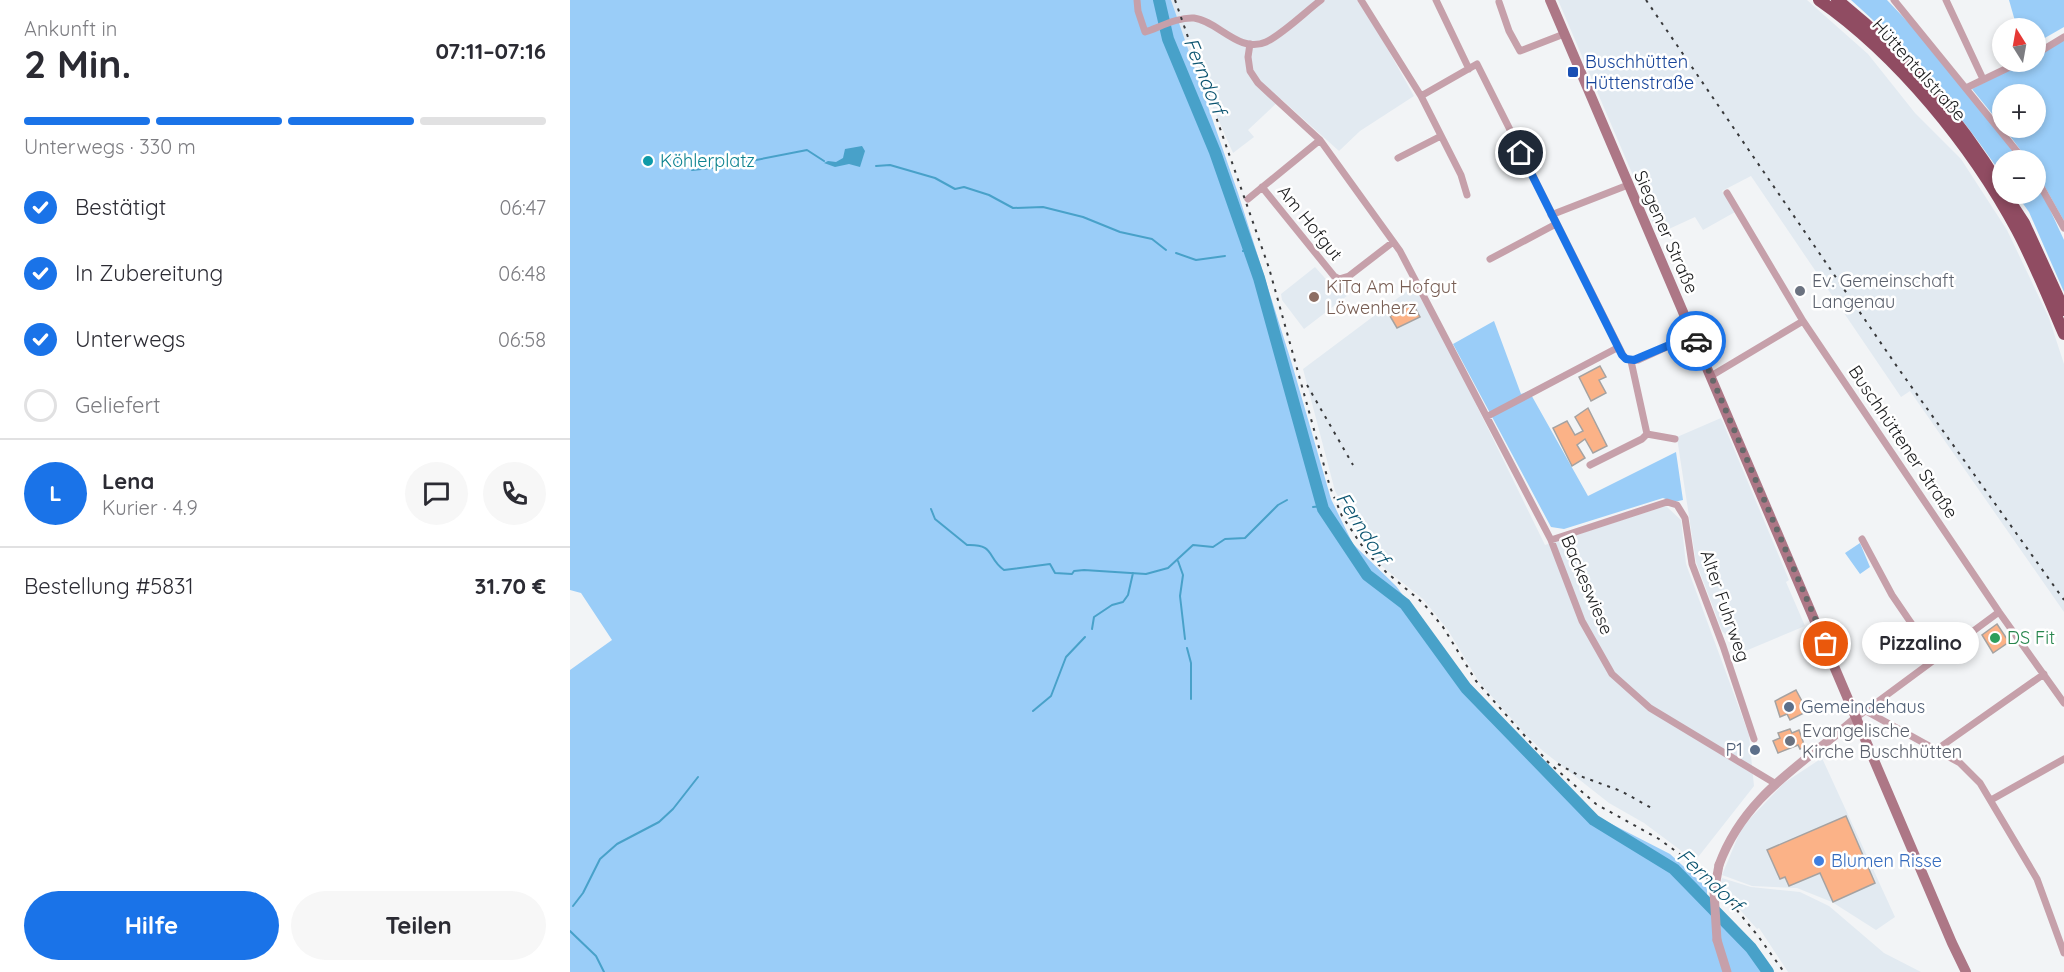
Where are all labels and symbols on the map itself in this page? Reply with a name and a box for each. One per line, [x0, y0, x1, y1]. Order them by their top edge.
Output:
street label: Hüttentalstraße [1867, 14, 1972, 126]
north arrow [1992, 18, 2046, 72]
water label: Ferndorf [1179, 34, 1234, 121]
place label: Buschhütten Hüttenstraße [1585, 50, 1694, 94]
marker: Buschhütten Hüttenstraße [1566, 65, 1580, 79]
pin [1495, 127, 1546, 178]
place label: Köhlerplatz [660, 149, 755, 172]
marker: Köhlerplatz [641, 154, 655, 168]
street label: Siegener Straße [1629, 167, 1704, 297]
street label: Am Hofgut [1273, 180, 1348, 265]
place label: Ev. Gemeinschaft Langenau [1812, 269, 1955, 313]
place label: KiTa Am Hofgut Löwenherz [1326, 275, 1457, 319]
marker: Ev. Gemeinschaft Langenau [1793, 284, 1807, 298]
marker: KiTa Am Hofgut Löwenherz [1307, 290, 1321, 304]
courier [1666, 311, 1726, 371]
street label: Buschhüttener Straße [1844, 361, 1963, 523]
water label: Ferndorf [1331, 487, 1398, 572]
street label: Backeswiese [1556, 532, 1619, 638]
street label: Alter Fuhrweg [1696, 547, 1755, 665]
pin [1800, 618, 1851, 669]
callout: Pizzalino [1862, 623, 1979, 665]
place label: DS Fit [2007, 626, 2055, 649]
marker: DS Fit [1988, 631, 2002, 645]
place label: Gemeindehaus [1801, 695, 1925, 718]
marker: Gemeindehaus [1782, 700, 1796, 714]
place label: Evangelische Kirche Buschhütten [1802, 719, 1962, 763]
marker: Evangelische Kirche Buschhütten [1783, 734, 1797, 748]
place label: P1 [1726, 738, 1743, 761]
marker: P1 [1748, 743, 1762, 757]
water label: Ferndorf [1672, 843, 1751, 919]
place label: Blumen Risse [1831, 849, 1942, 872]
marker: Blumen Risse [1812, 854, 1826, 868]

